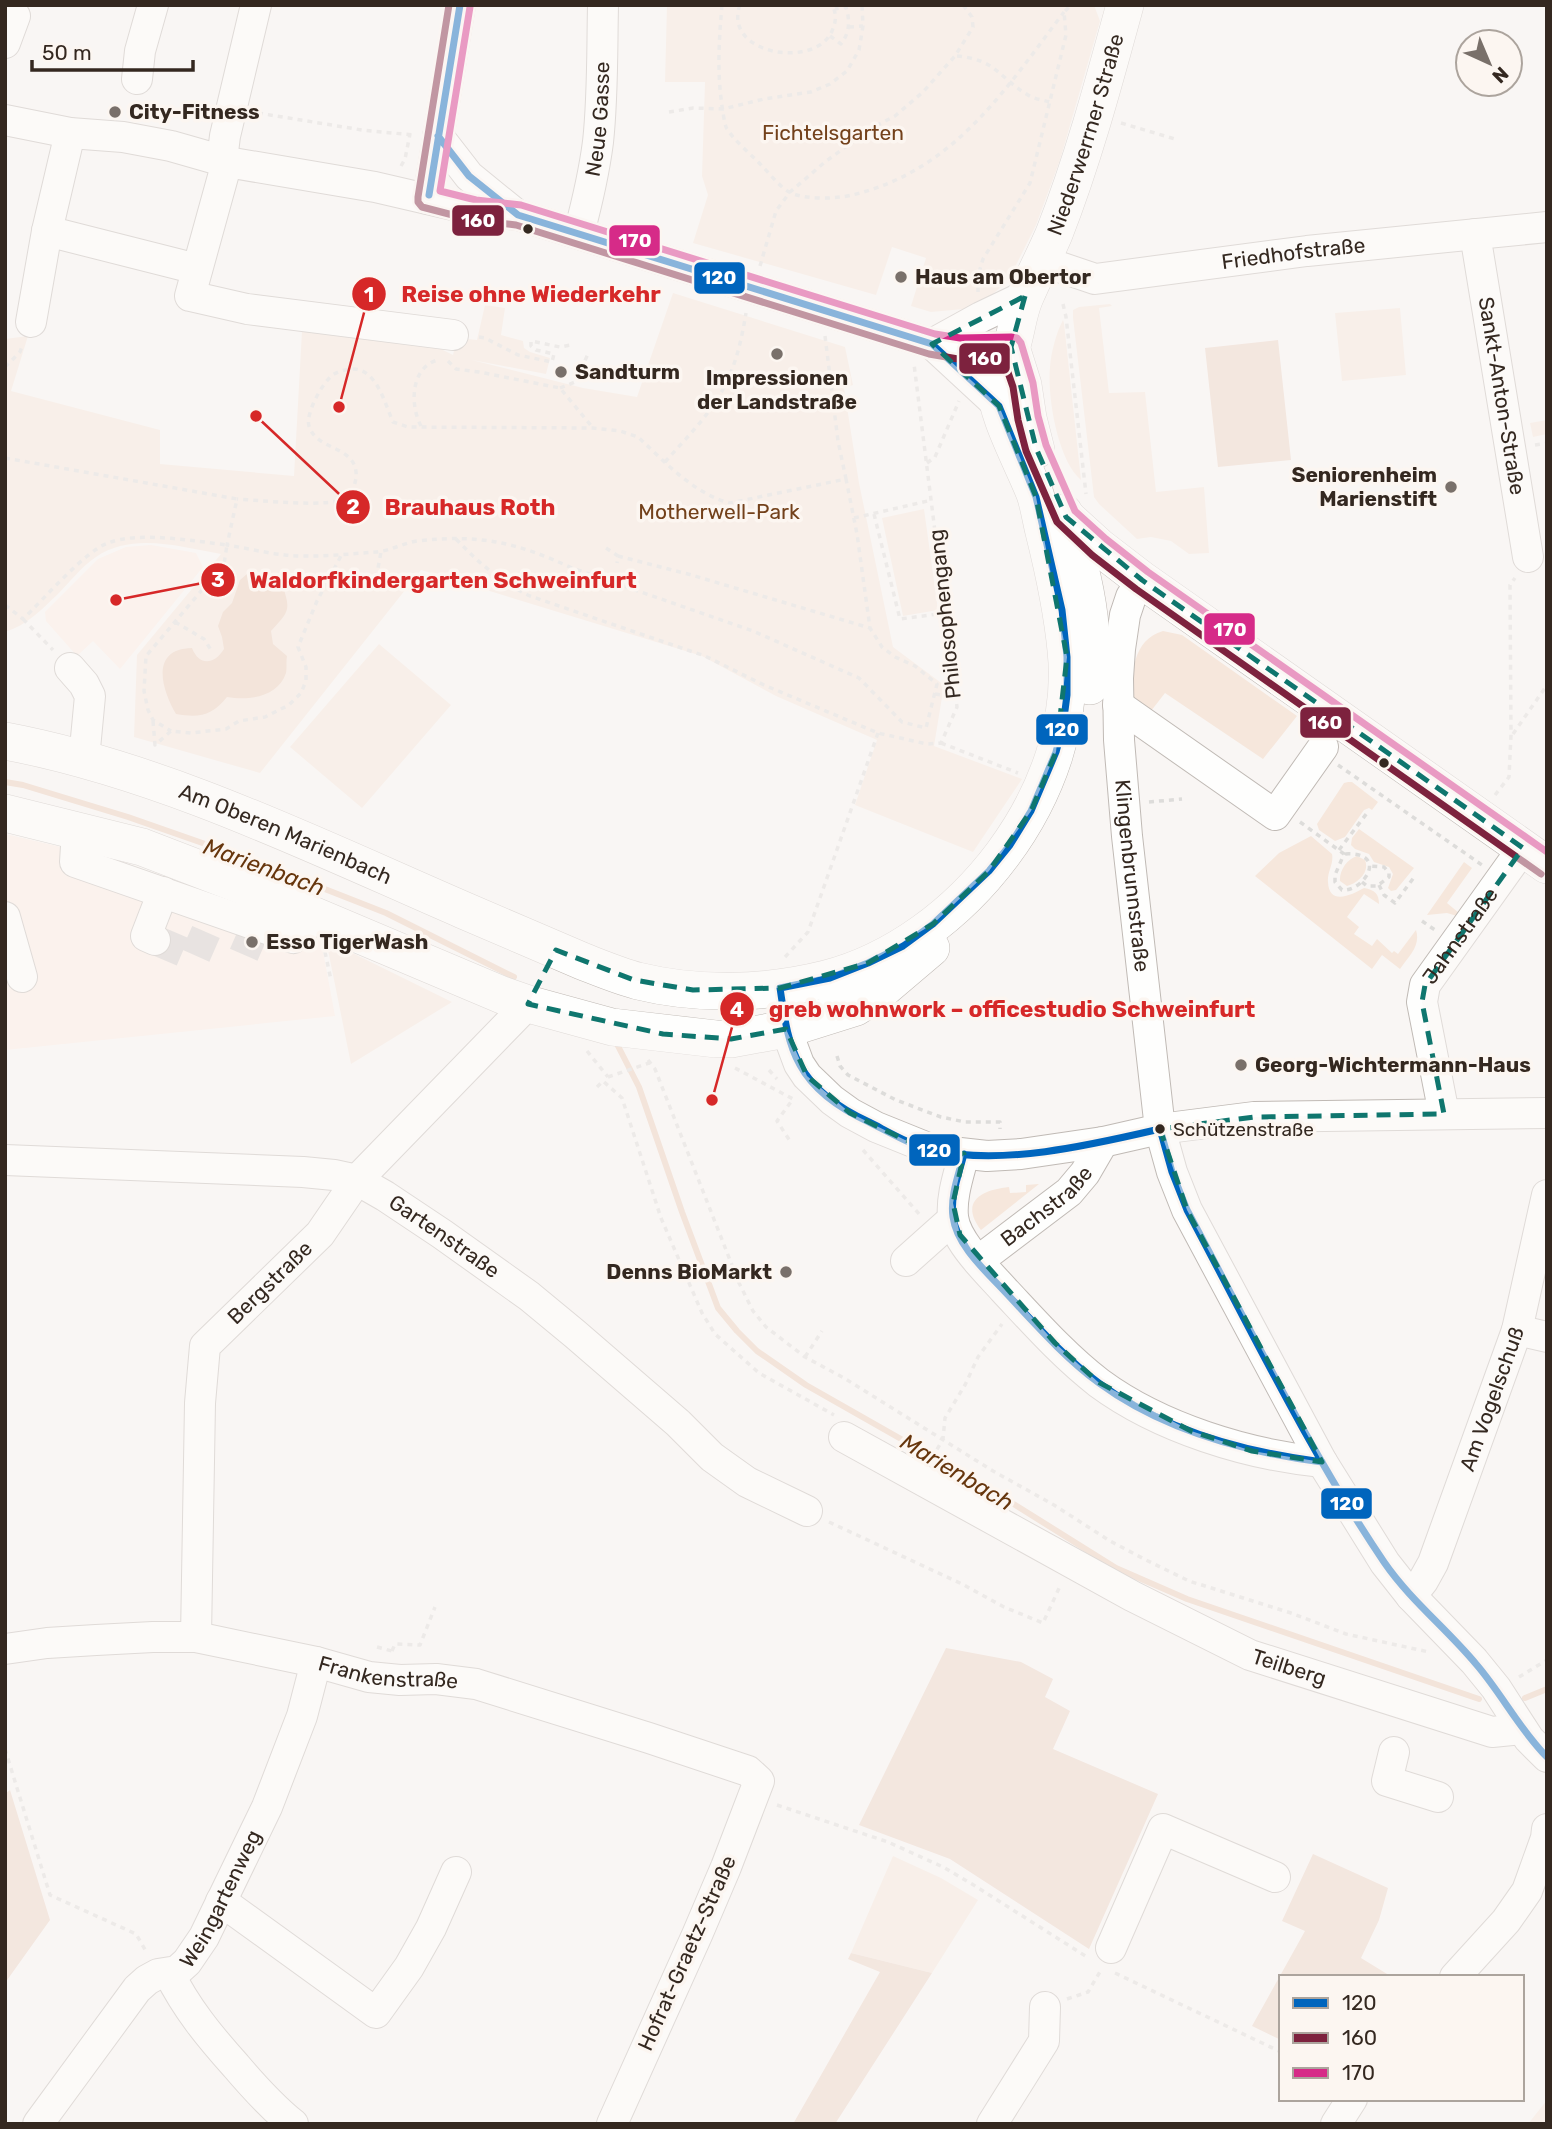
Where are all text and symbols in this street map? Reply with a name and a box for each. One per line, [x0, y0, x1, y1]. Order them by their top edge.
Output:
scale bar [32, 28, 192, 72]
north arrow [1454, 28, 1524, 98]
street label: Niederwerrner Straße [1042, 31, 1129, 239]
text: 50 m [42, 40, 92, 65]
street label: Neue Gasse [580, 61, 614, 178]
text: N [1488, 62, 1513, 88]
place label: City-Fitness [129, 99, 260, 124]
marker: City-Fitness [107, 104, 123, 120]
park label: Fichtelsgarten [762, 120, 904, 145]
line badge: 160 [451, 204, 505, 237]
text: 160 [461, 209, 495, 232]
unlabelled marker [521, 222, 535, 236]
line badge: 170 [608, 224, 661, 257]
text: 170 [618, 229, 652, 252]
street label: Friedhofstraße [1220, 232, 1366, 274]
line badge: 120 [693, 261, 746, 295]
place label: Haus am Obertor [915, 264, 1092, 289]
text: 120 [702, 266, 736, 289]
marker: Haus am Obertor [893, 269, 909, 285]
callout: Reise ohne Wiederkehr [352, 272, 674, 316]
text: Reise ohne Wiederkehr [401, 280, 661, 308]
text: 1 [364, 282, 374, 307]
street label: Sankt-Anton-Straße [1474, 295, 1531, 497]
line badge: 160 [958, 342, 1011, 375]
marker: Impressionen der Landstraße [769, 346, 785, 362]
text: 160 [968, 347, 1002, 370]
place label: Sandturm [575, 359, 680, 384]
marker: Sandturm [553, 364, 569, 380]
place label: Impressionen der Landstraße [697, 365, 857, 414]
place label: Seniorenheim Marienstift [1291, 462, 1437, 511]
marker: Seniorenheim Marienstift [1443, 479, 1459, 495]
callout: Brauhaus Roth [335, 485, 569, 529]
text: Brauhaus Roth [384, 493, 556, 521]
text: 2 [346, 494, 360, 519]
park label: Motherwell-Park [638, 499, 800, 524]
street label: Philosophengang [923, 528, 966, 700]
callout: Waldorfkindergarten Schweinfurt [200, 558, 651, 602]
text: Waldorfkindergarten Schweinfurt [249, 566, 637, 594]
text: 3 [211, 567, 225, 592]
line badge: 170 [1203, 612, 1256, 646]
text: 170 [1213, 618, 1247, 641]
line badge: 160 [1299, 706, 1352, 739]
text: 160 [1308, 711, 1342, 734]
line badge: 120 [1035, 713, 1089, 746]
text: 120 [1045, 718, 1079, 741]
unlabelled marker [1377, 756, 1391, 770]
street label: Klingenbrunnstraße [1110, 778, 1155, 973]
street label: Am Oberen Marienbach [174, 781, 394, 889]
water label: Marienbach [200, 832, 328, 902]
street label: Jahnstraße [1417, 882, 1503, 989]
place label: Esso TigerWash [266, 929, 429, 954]
marker: Esso TigerWash [244, 934, 260, 950]
callout: greb wohnwork – officestudio Schweinfurt [719, 987, 1269, 1031]
text: greb wohnwork – officestudio Schweinfurt [769, 995, 1255, 1023]
text: 4 [730, 997, 744, 1022]
place label: Georg-Wichtermann-Haus [1255, 1052, 1531, 1077]
marker: Georg-Wichtermann-Haus [1233, 1057, 1249, 1073]
place label: Schützenstraße [1173, 1118, 1314, 1141]
marker: Schützenstraße [1153, 1122, 1167, 1136]
line badge: 120 [908, 1133, 961, 1167]
text: 120 [917, 1139, 951, 1162]
street label: Bachstraße [995, 1161, 1098, 1251]
street label: Gartenstraße [384, 1189, 505, 1283]
street label: Bergstraße [222, 1235, 317, 1329]
place label: Denns BioMarkt [606, 1259, 772, 1284]
marker: Denns BioMarkt [778, 1264, 794, 1280]
street label: Am Vogelschuß [1454, 1323, 1529, 1475]
water label: Marienbach [895, 1427, 1019, 1517]
line badge: 120 [1320, 1487, 1373, 1520]
text: 120 [1330, 1492, 1364, 1515]
street label: Teilberg [1249, 1643, 1330, 1691]
street label: Frankenstraße [316, 1650, 460, 1694]
street label: Weingartenweg [174, 1826, 266, 1972]
street label: Hofrat-Graetz-Straße [632, 1851, 741, 2054]
legend [1279, 1975, 1524, 2101]
text: 120 [1342, 1990, 1377, 2015]
text: 160 [1342, 2025, 1377, 2050]
text: 170 [1342, 2060, 1375, 2085]

